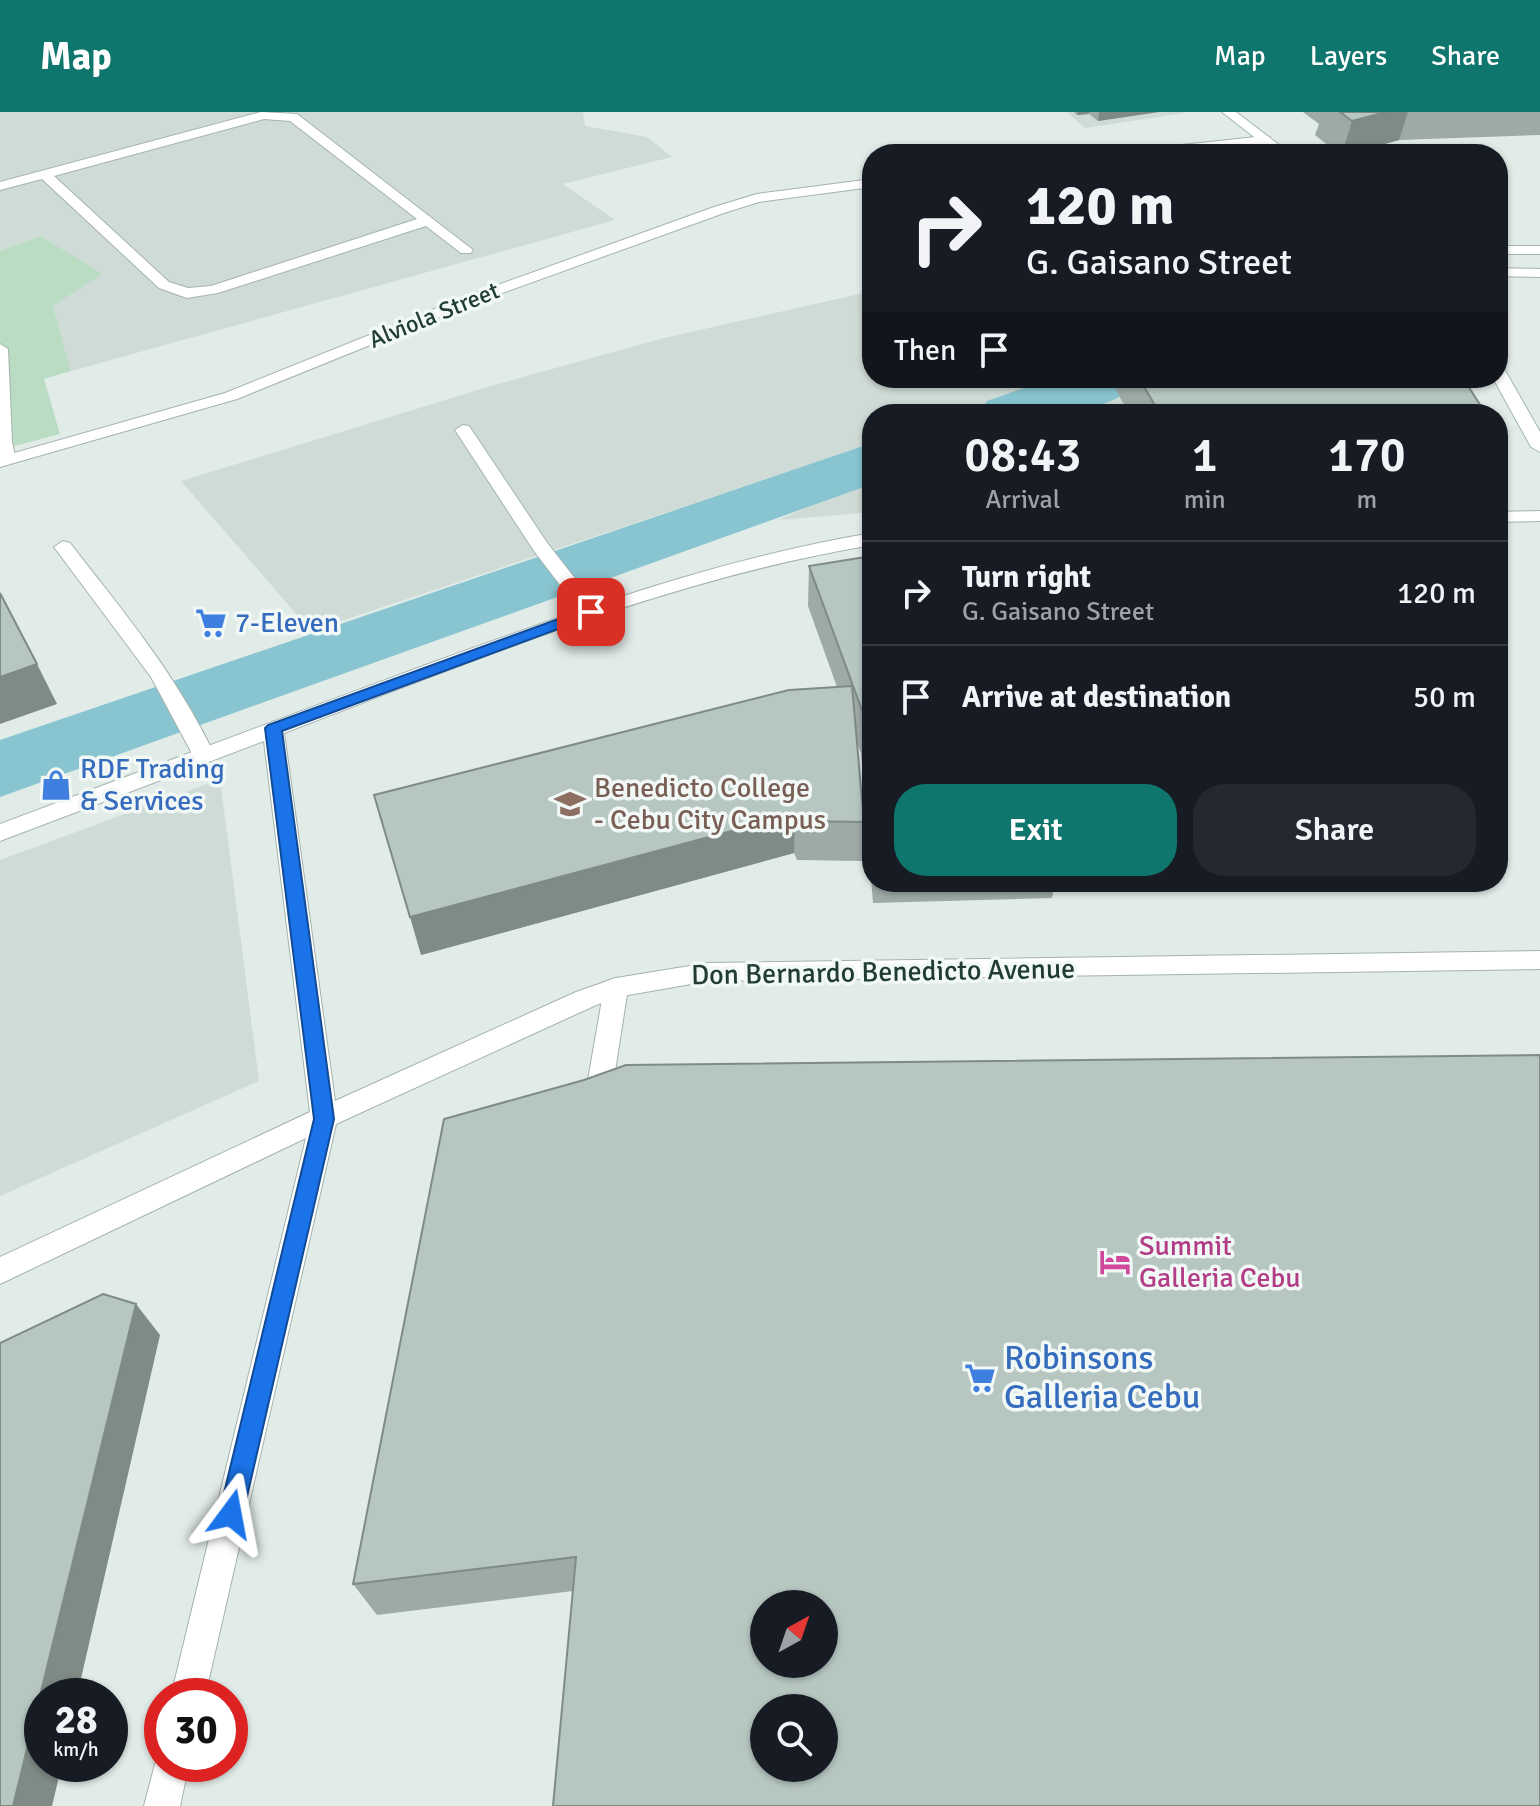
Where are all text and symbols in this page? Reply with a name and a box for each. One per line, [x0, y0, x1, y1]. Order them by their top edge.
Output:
text: Map [40, 33, 112, 80]
text: Map [1214, 39, 1266, 73]
text: Layers [1310, 39, 1387, 73]
text: Share [1431, 39, 1500, 73]
text: 120 m [1026, 171, 1174, 240]
icon: right [894, 176, 998, 280]
text: G. Gaisano Street [1026, 240, 1292, 285]
street label: Alviola Street [364, 275, 504, 355]
icon: arrive [972, 328, 1016, 372]
text: Then [894, 332, 956, 369]
text: 08:43 [964, 426, 1081, 485]
text: 1 [1192, 426, 1218, 485]
text: 170 [1328, 426, 1406, 485]
text: Arrival [985, 484, 1060, 516]
text: min [1184, 484, 1226, 516]
text: m [1356, 484, 1377, 516]
text: Turn right [962, 559, 1091, 596]
icon: right [894, 571, 938, 615]
text: 120 m [1397, 575, 1476, 612]
pin [557, 578, 625, 646]
icon: arrive [569, 590, 613, 634]
text: G. Gaisano Street [962, 596, 1154, 628]
supermarket icon: 7-Eleven [194, 606, 228, 640]
place label: 7-Eleven [235, 606, 339, 640]
icon: arrive [894, 675, 938, 719]
text: Arrive at destination [962, 679, 1231, 716]
text: 50 m [1413, 679, 1476, 716]
place label: RDF Trading & Services [80, 752, 225, 818]
shop icon: RDF Trading & Services [39, 768, 73, 802]
place label: Benedicto College - Cebu City Campus [594, 771, 826, 837]
button: Exit [894, 784, 1177, 876]
button: Share [1193, 784, 1476, 876]
school or university icon: Benedicto College - Cebu City Campus [553, 787, 587, 821]
street label: Don Bernardo Benedicto Avenue [691, 952, 1075, 992]
place label: Summit Galleria Cebu [1139, 1229, 1301, 1295]
hotel icon: Summit Galleria Cebu [1098, 1245, 1132, 1279]
place label: Robinsons Galleria Cebu [1004, 1337, 1200, 1418]
supermarket icon: Robinsons Galleria Cebu [963, 1361, 997, 1395]
position arrow [189, 1472, 273, 1556]
north arrow [750, 1590, 838, 1678]
map controls [750, 1590, 838, 1782]
speed limit sign: 30 [144, 1678, 248, 1782]
button: search [750, 1694, 838, 1782]
text: 28 [54, 1695, 98, 1745]
text: km/h [53, 1737, 99, 1762]

